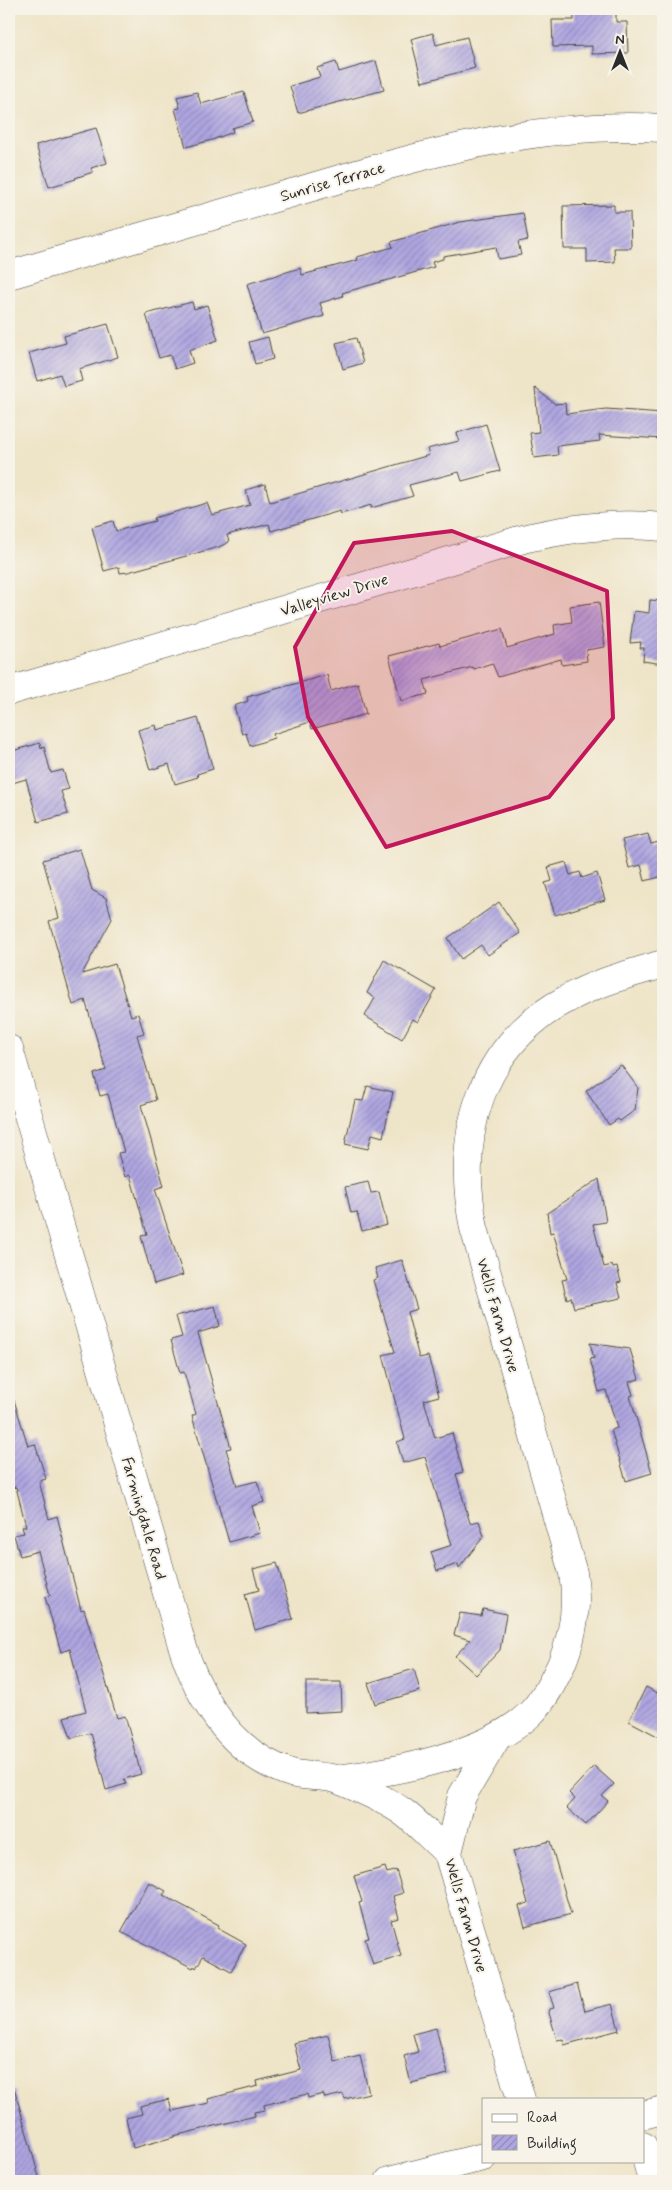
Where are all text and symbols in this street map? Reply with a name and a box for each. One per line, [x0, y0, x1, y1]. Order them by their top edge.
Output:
north arrow [594, 28, 644, 78]
text: N [615, 31, 625, 49]
street label: Sunrise Terrace [278, 157, 388, 207]
street label: Valleyview Drive [278, 569, 391, 622]
street label: Wells Farm Drive [471, 1256, 524, 1375]
street label: Farmingdale Road [115, 1455, 171, 1583]
street label: Wells Farm Drive [439, 1856, 492, 1975]
legend [482, 2098, 644, 2162]
text: Road [527, 2108, 557, 2128]
text: Building [527, 2134, 577, 2155]

